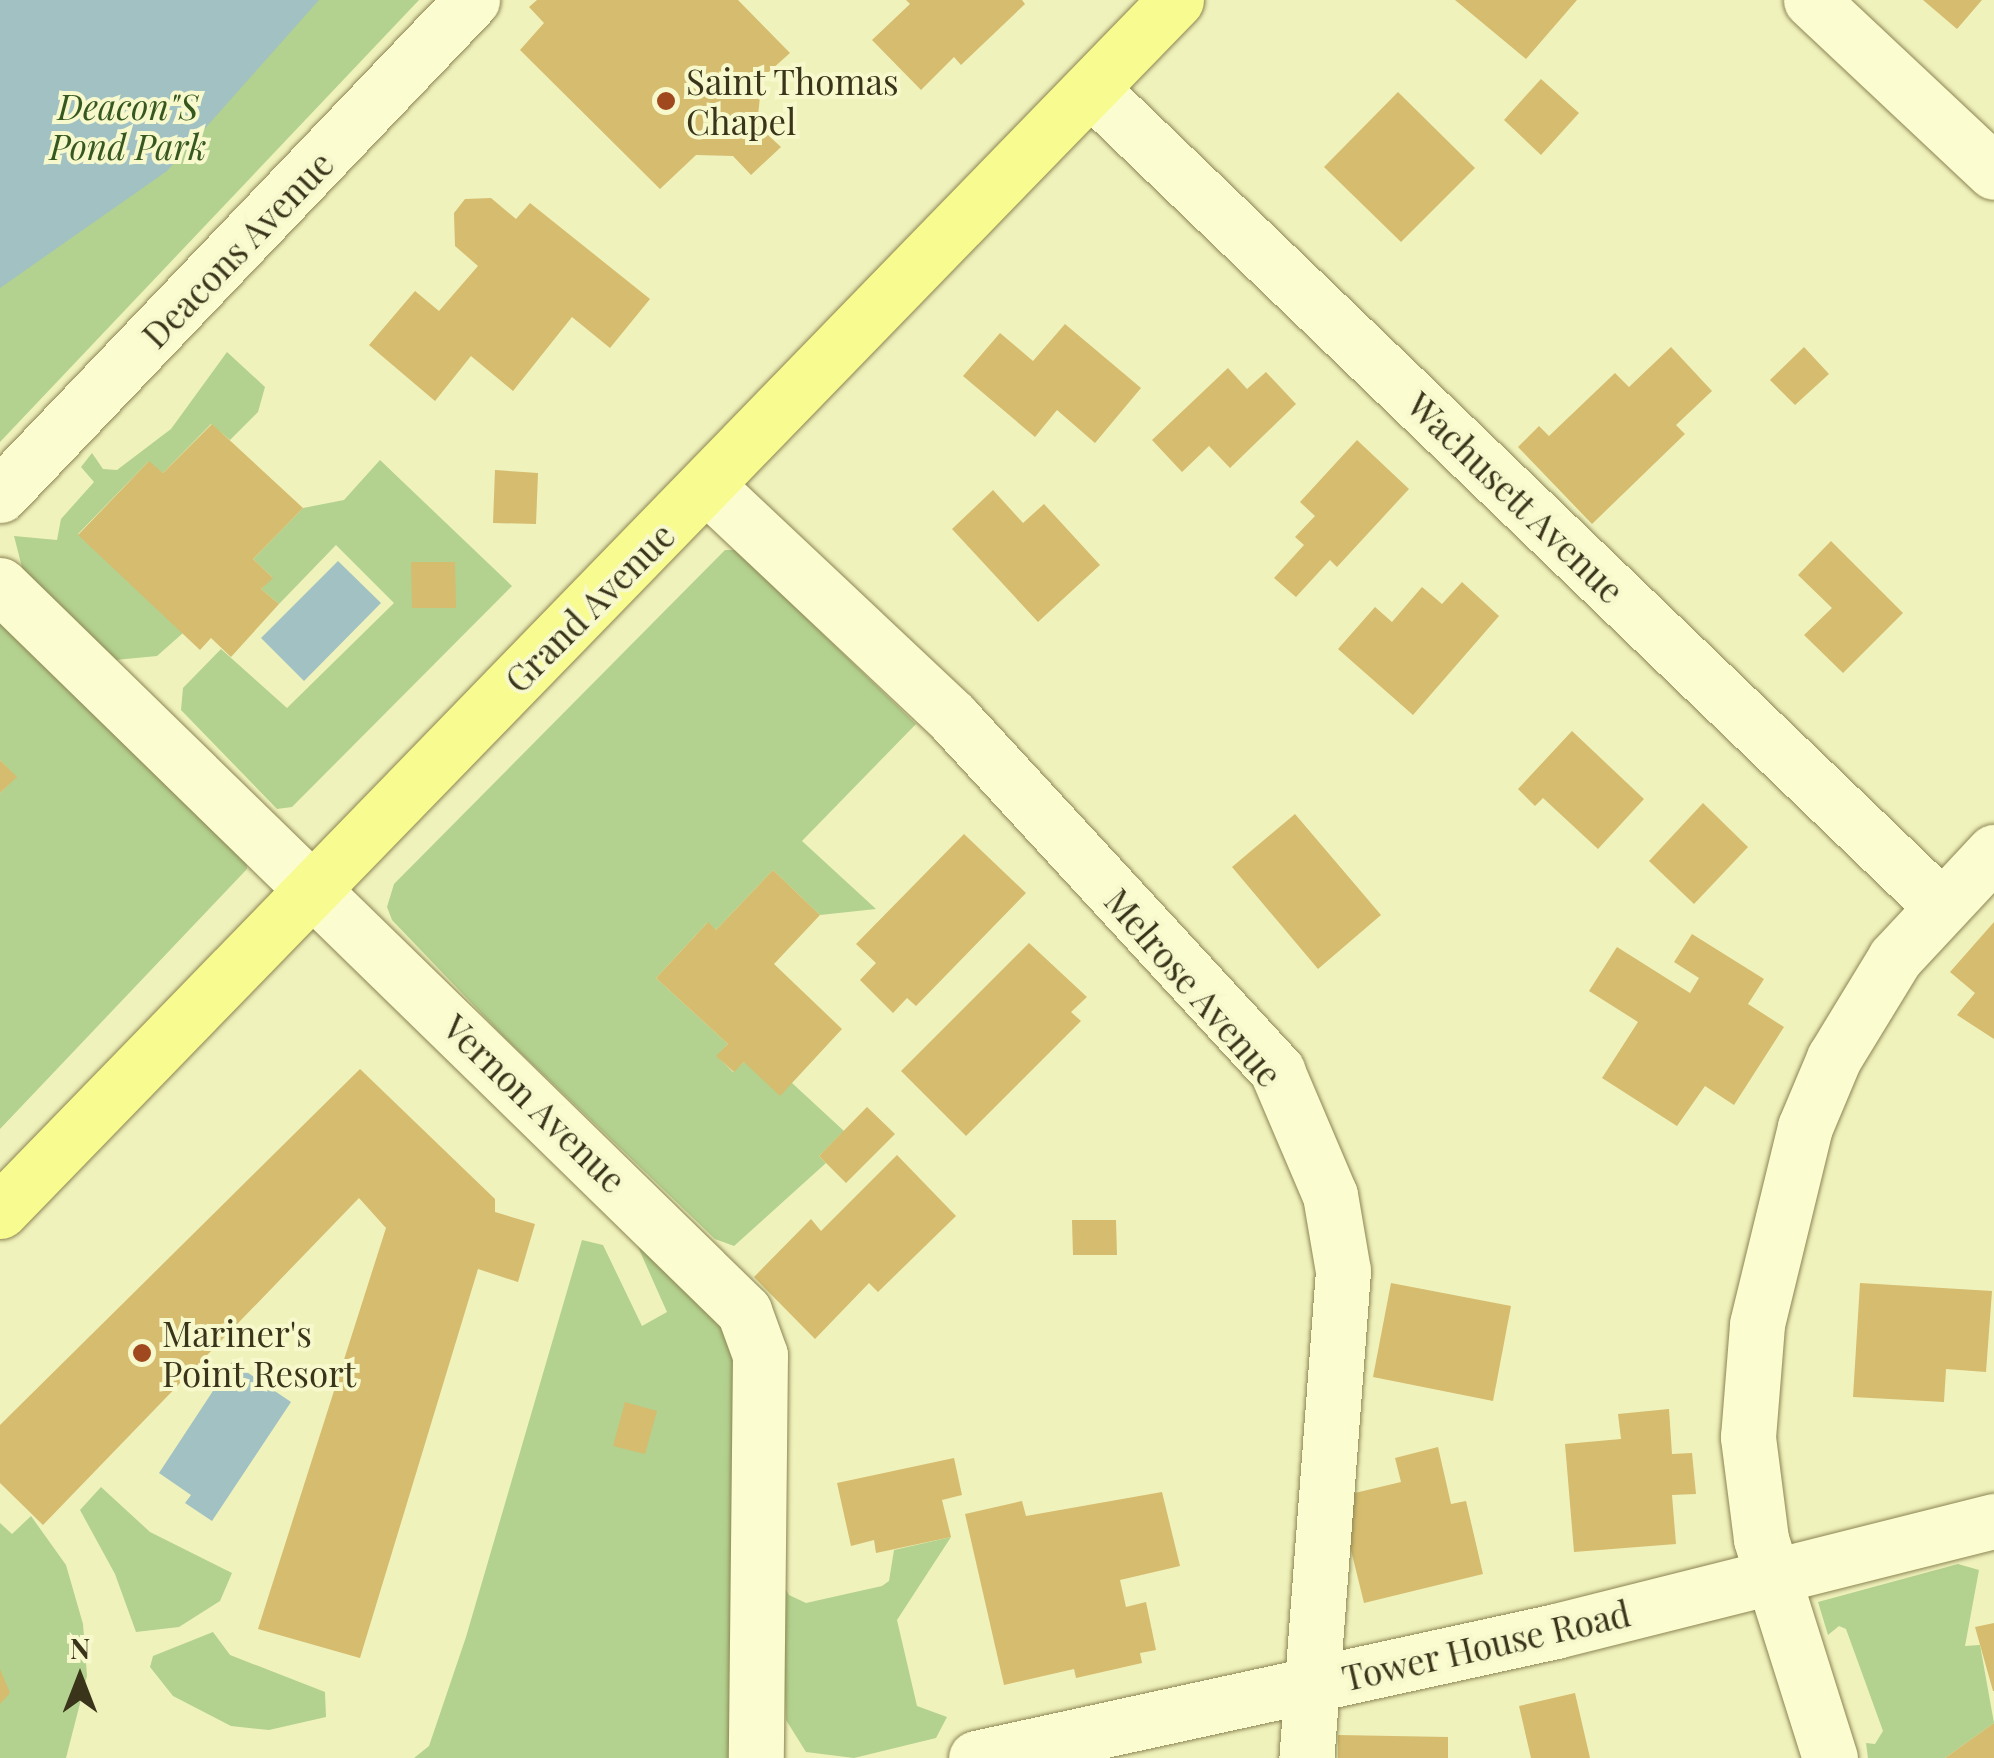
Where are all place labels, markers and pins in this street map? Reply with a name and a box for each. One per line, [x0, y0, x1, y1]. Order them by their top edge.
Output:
place label: Saint Thomas Chapel [686, 60, 900, 142]
marker: Saint Thomas Chapel [655, 90, 677, 112]
place label: Mariner's Point Resort [162, 1312, 357, 1394]
marker: Mariner's Point Resort [131, 1342, 153, 1364]

